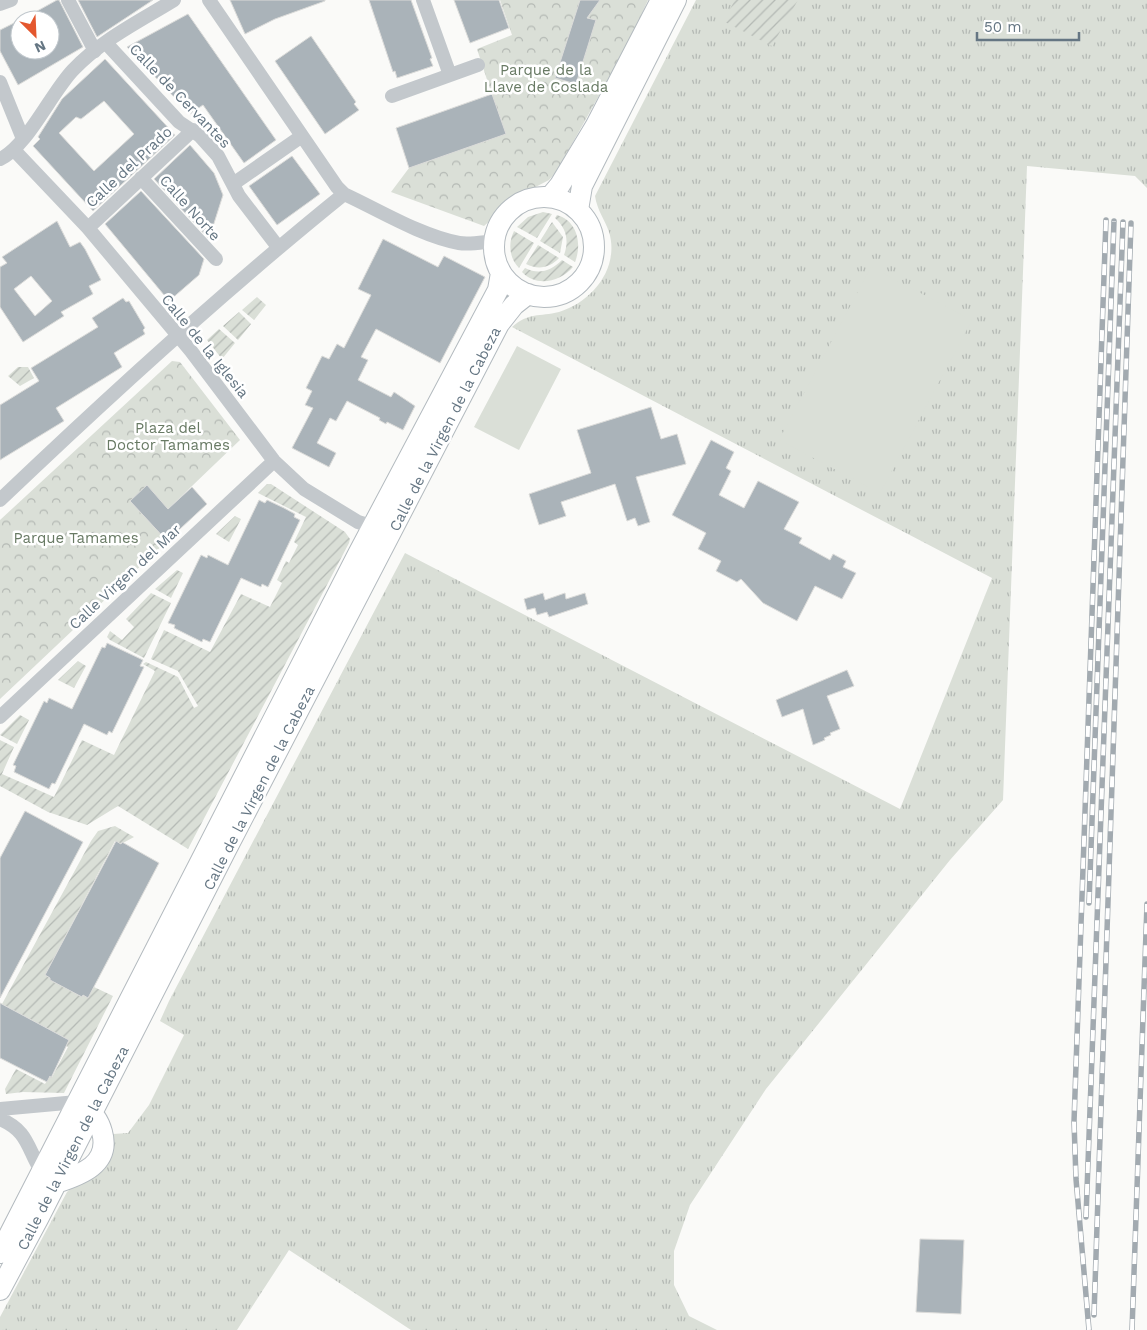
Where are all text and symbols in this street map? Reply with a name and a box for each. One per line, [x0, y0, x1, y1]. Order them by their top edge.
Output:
north arrow [10, 10, 60, 60]
scale bar [977, 10, 1080, 42]
text: 50 m [984, 18, 1021, 36]
text: N [32, 37, 48, 56]
street label: Calle de Cervantes [126, 40, 235, 152]
park label: Parque de la Llave de Coslada [484, 61, 609, 96]
street label: Calle del Prado [82, 123, 176, 211]
street label: Calle Norte [156, 171, 224, 245]
street label: Calle de la Iglesia [158, 290, 253, 402]
street label: Calle de la Virgen de la Cabeza [385, 323, 505, 534]
park label: Plaza del Doctor Tamames [106, 419, 230, 454]
street label: Calle Virgen del Mar [65, 521, 185, 633]
park label: Parque Tamames [13, 529, 139, 547]
street label: Calle de la Virgen de la Cabeza [199, 682, 319, 893]
street label: Calle de la Virgen de la Cabeza [13, 1042, 133, 1253]

